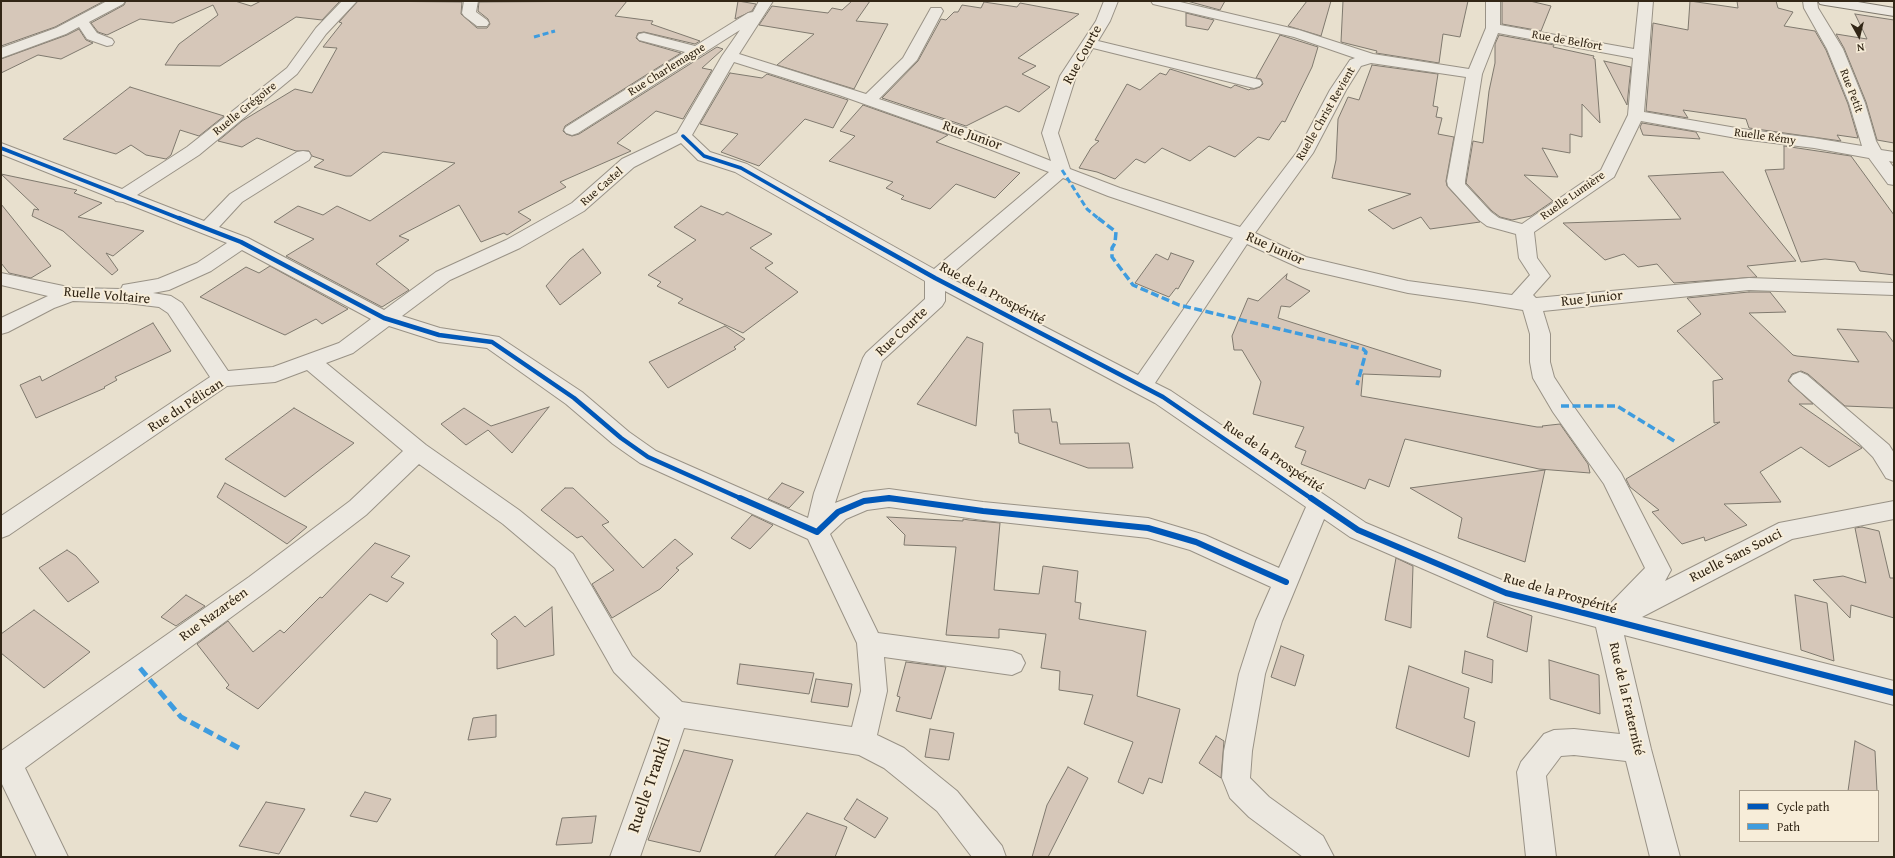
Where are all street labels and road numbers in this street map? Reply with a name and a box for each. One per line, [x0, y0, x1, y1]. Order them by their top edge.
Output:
street label: Rue Courte [1060, 23, 1106, 87]
street label: Rue de Belfort [1531, 28, 1603, 54]
street label: Rue Charlemagne [626, 40, 708, 100]
street label: Ruelle Christ Revient [1293, 65, 1359, 163]
street label: Rue Petit [1836, 67, 1866, 115]
street label: Ruelle Grégoire [210, 79, 280, 139]
street label: Rue Junior [940, 118, 1004, 154]
street label: Ruelle Rémy [1733, 126, 1797, 148]
street label: Rue Castel [578, 165, 626, 209]
street label: Ruelle Lumière [1538, 168, 1608, 224]
street label: Rue Junior [1243, 229, 1307, 269]
street label: Rue de la Prospérité [936, 259, 1048, 329]
street label: Ruelle Voltaire [63, 284, 151, 308]
street label: Rue Junior [1560, 287, 1624, 311]
street label: Rue Courte [873, 304, 931, 360]
street label: Rue du Pélican [145, 376, 227, 436]
street label: Rue de la Prospérité [1220, 417, 1326, 497]
street label: Ruelle Sans Souci [1687, 526, 1785, 586]
street label: Rue de la Prospérité [1501, 570, 1619, 618]
street label: Rue Nazaréen [176, 585, 252, 645]
street label: Rue de la Fraternité [1605, 641, 1647, 757]
street label: Ruelle Trankil [624, 734, 676, 836]

